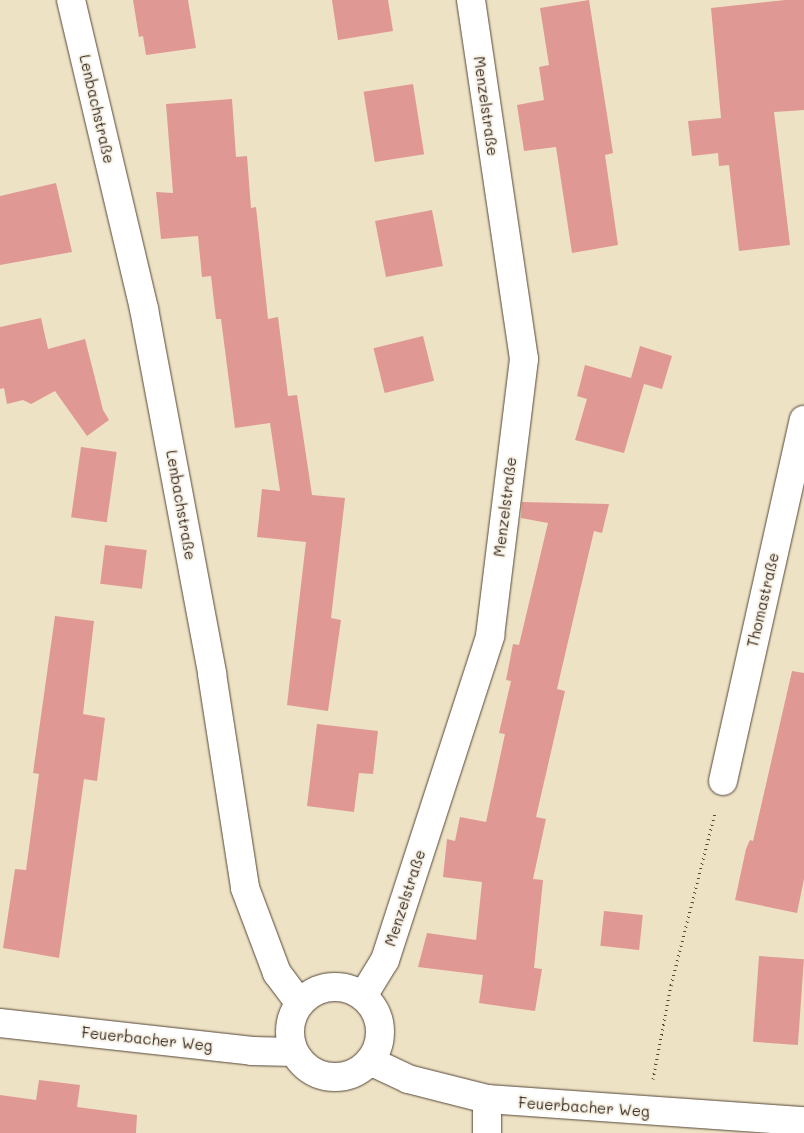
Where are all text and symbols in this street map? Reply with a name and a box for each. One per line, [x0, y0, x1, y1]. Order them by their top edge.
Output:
street label: Lenbachstraße [76, 53, 118, 165]
street label: Menzelstraße [470, 55, 502, 157]
street label: Lenbachstraße [162, 449, 200, 561]
street label: Menzelstraße [490, 456, 520, 558]
street label: Thomastraße [743, 551, 783, 649]
street label: Menzelstraße [381, 847, 429, 949]
street label: Feuerbacher Weg [81, 1023, 213, 1055]
street label: Feuerbacher Weg [518, 1093, 650, 1121]

